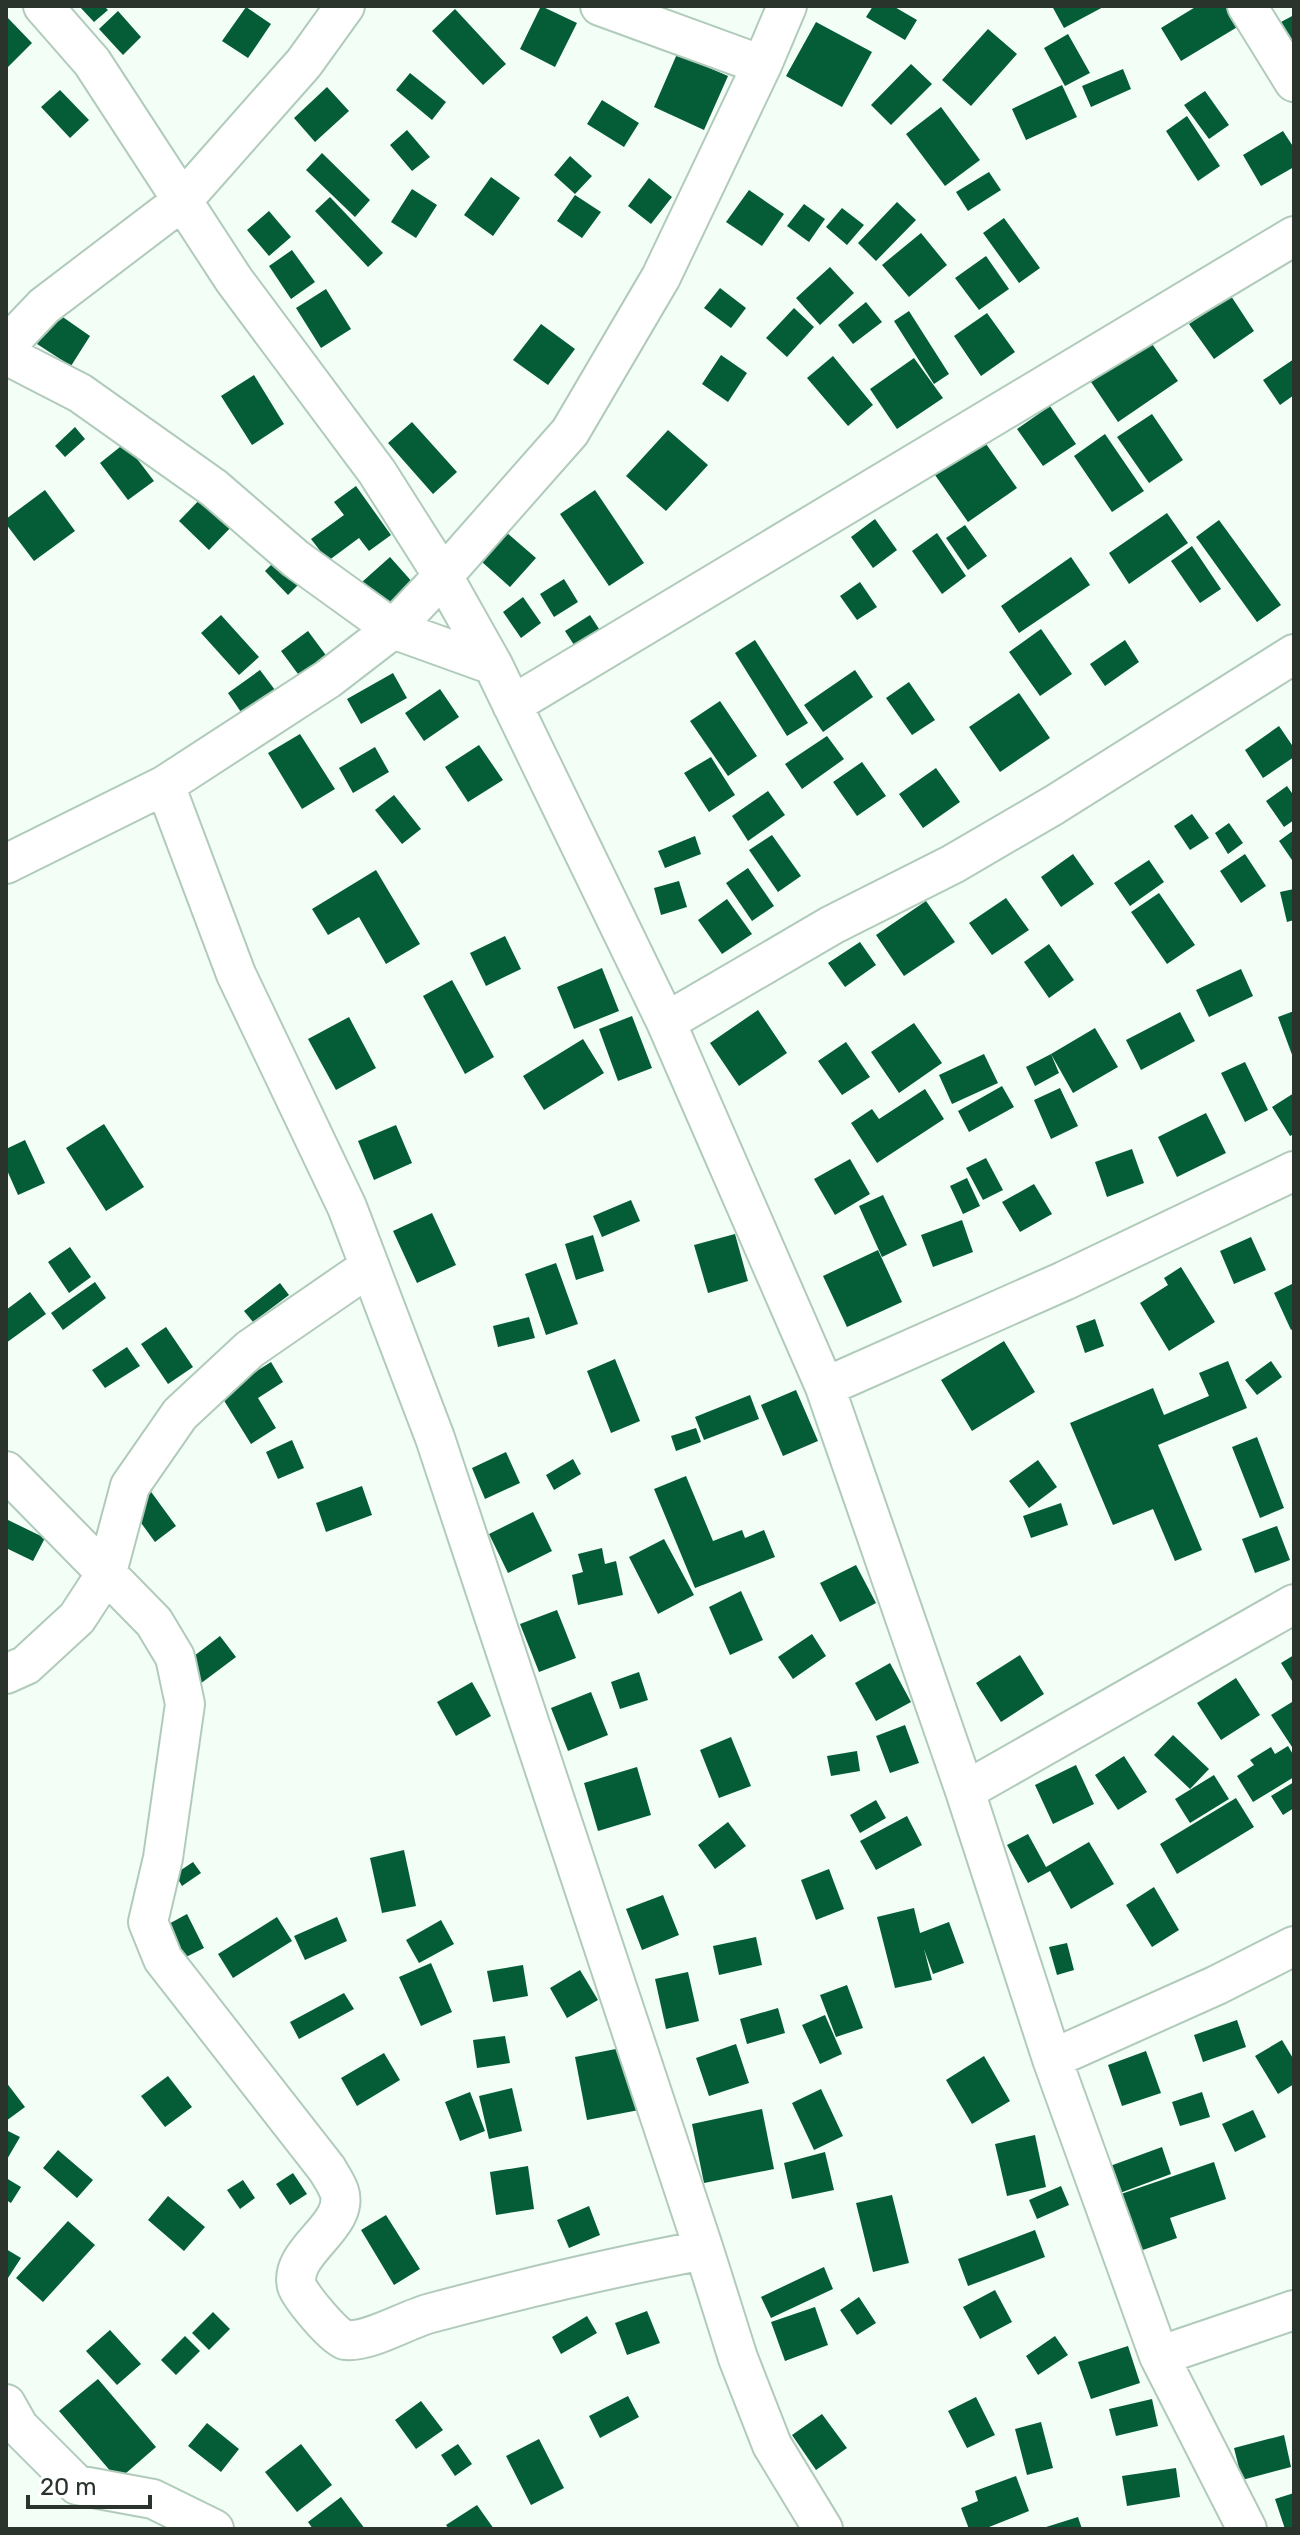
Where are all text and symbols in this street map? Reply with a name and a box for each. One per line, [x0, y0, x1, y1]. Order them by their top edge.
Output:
scale bar [28, 2459, 150, 2509]
text: 20 m [40, 2473, 97, 2501]

